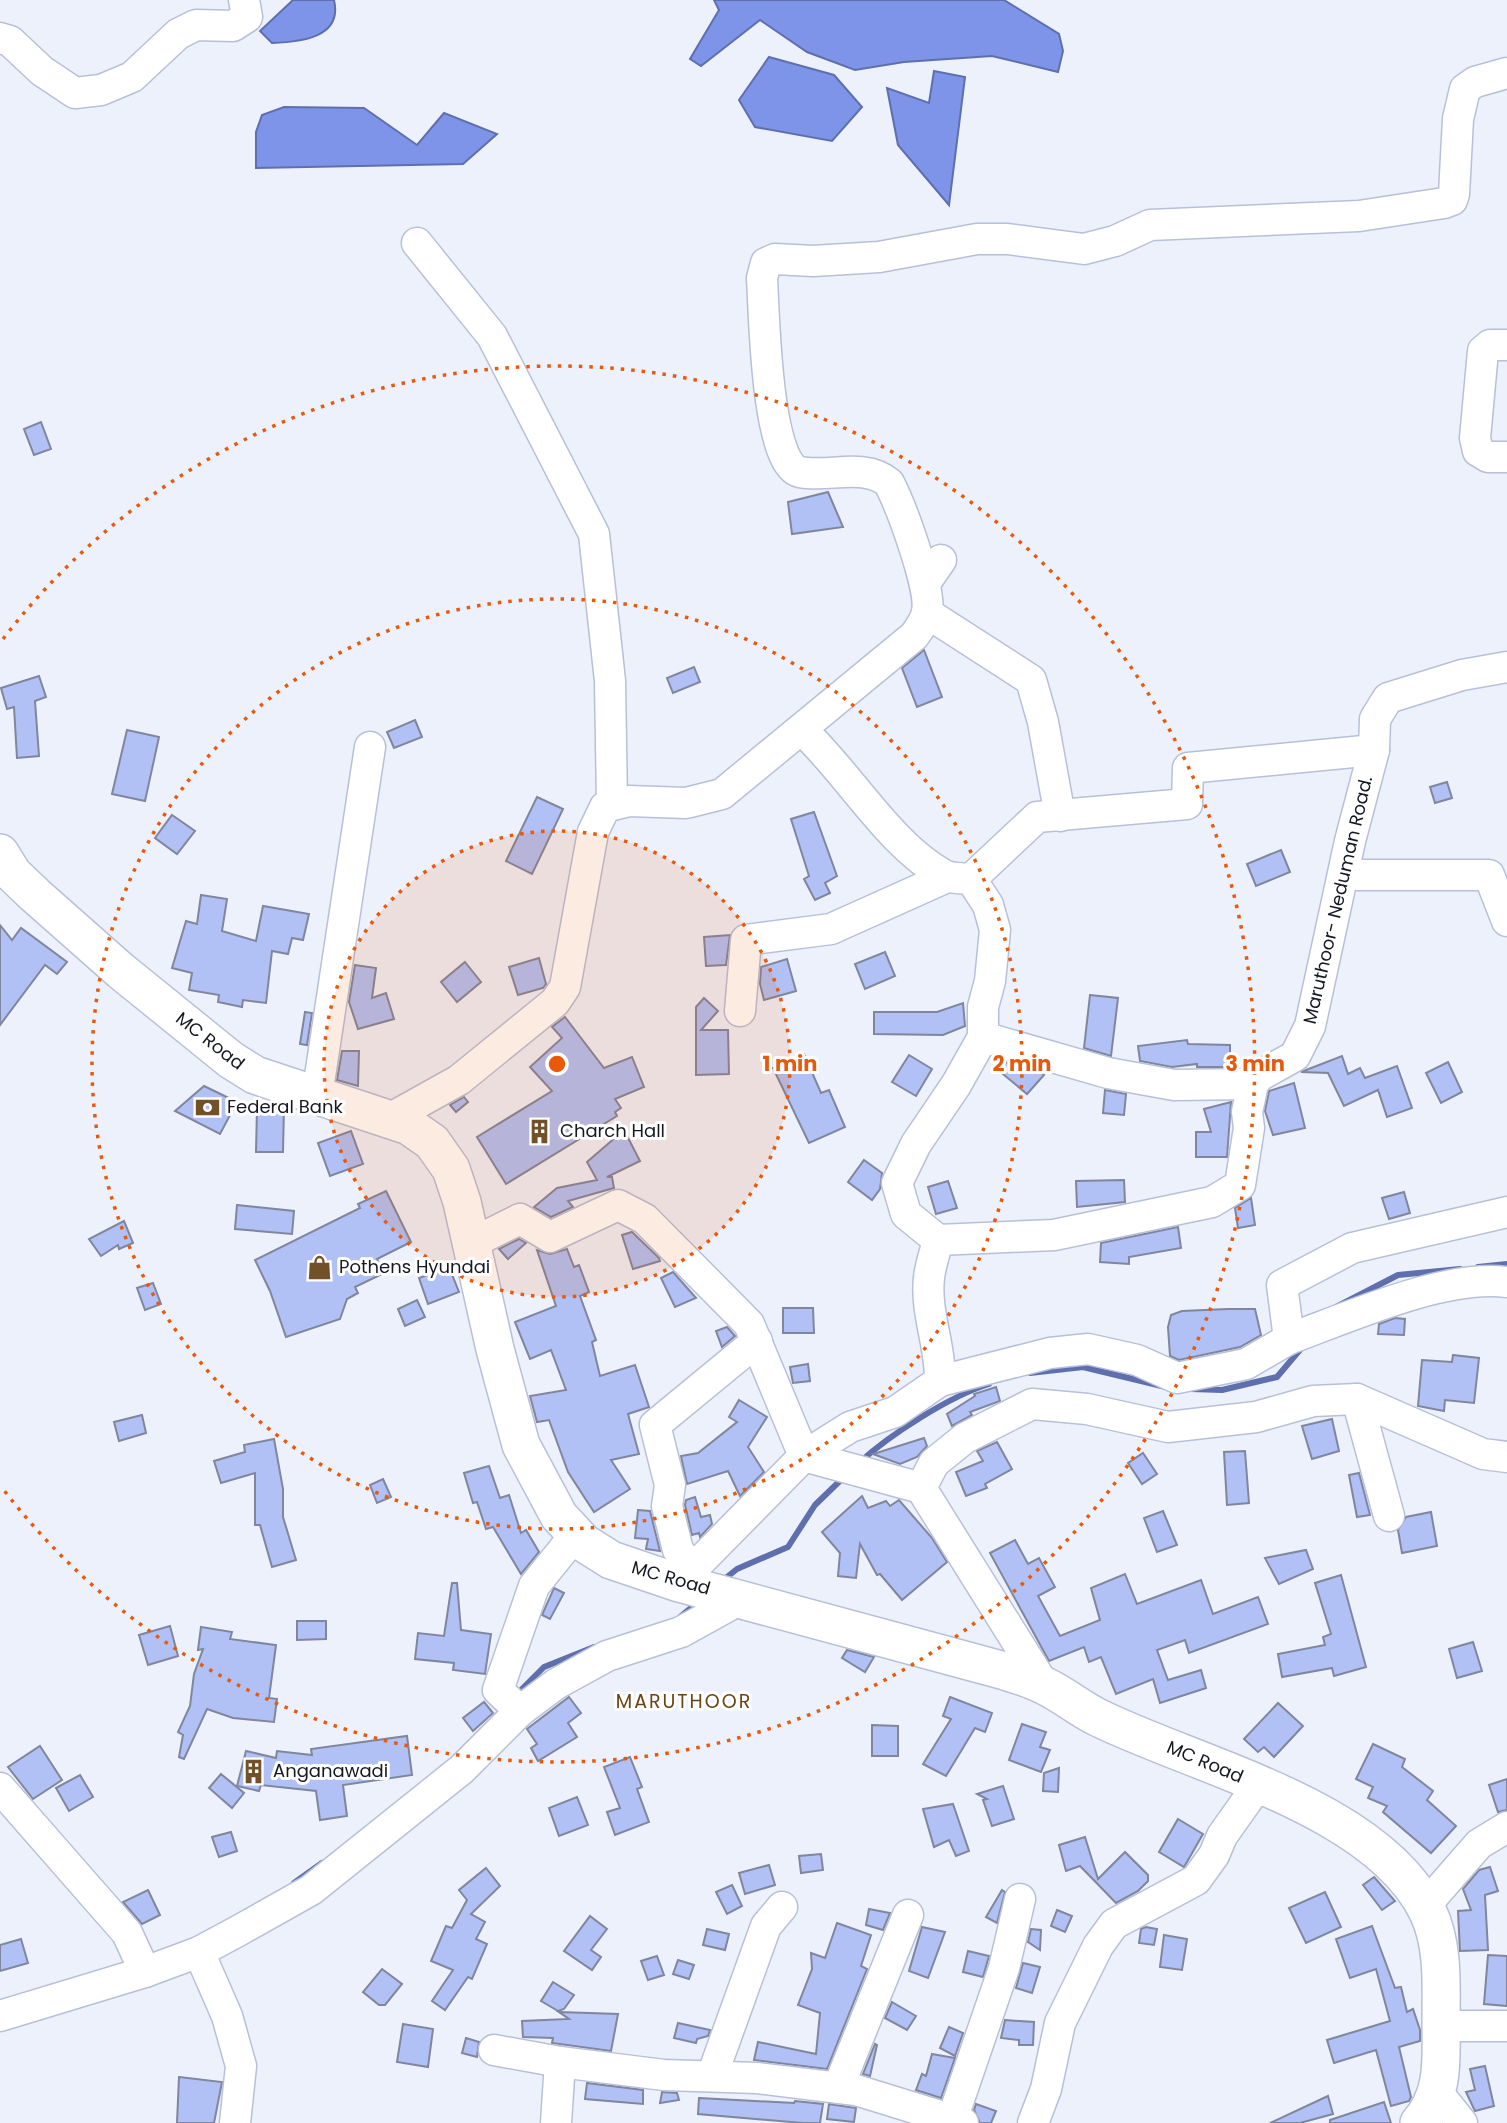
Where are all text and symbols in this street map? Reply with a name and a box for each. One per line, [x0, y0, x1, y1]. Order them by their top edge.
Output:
street label: Maruthoor- Neduman Road. [1297, 774, 1378, 1026]
street label: MC Road [171, 1006, 250, 1075]
text: 1 min [763, 1049, 817, 1078]
text: 2 min [992, 1049, 1052, 1078]
text: 3 min [1225, 1049, 1285, 1078]
centre of rings [545, 1052, 569, 1076]
bank icon: Federal Bank [193, 1093, 221, 1121]
place label: Federal Bank [227, 1094, 343, 1119]
building icon: Charch Hall [526, 1117, 554, 1145]
place label: Charch Hall [560, 1118, 665, 1143]
shop icon: Pothens Hyundai [305, 1253, 333, 1281]
place label: Pothens Hyundai [339, 1254, 490, 1279]
street label: MC Road [629, 1554, 714, 1601]
district label: MARUTHOOR [616, 1688, 752, 1715]
street label: MC Road [1163, 1734, 1247, 1789]
building icon: Anganawadi [239, 1757, 267, 1785]
place label: Anganawadi [273, 1758, 388, 1783]

